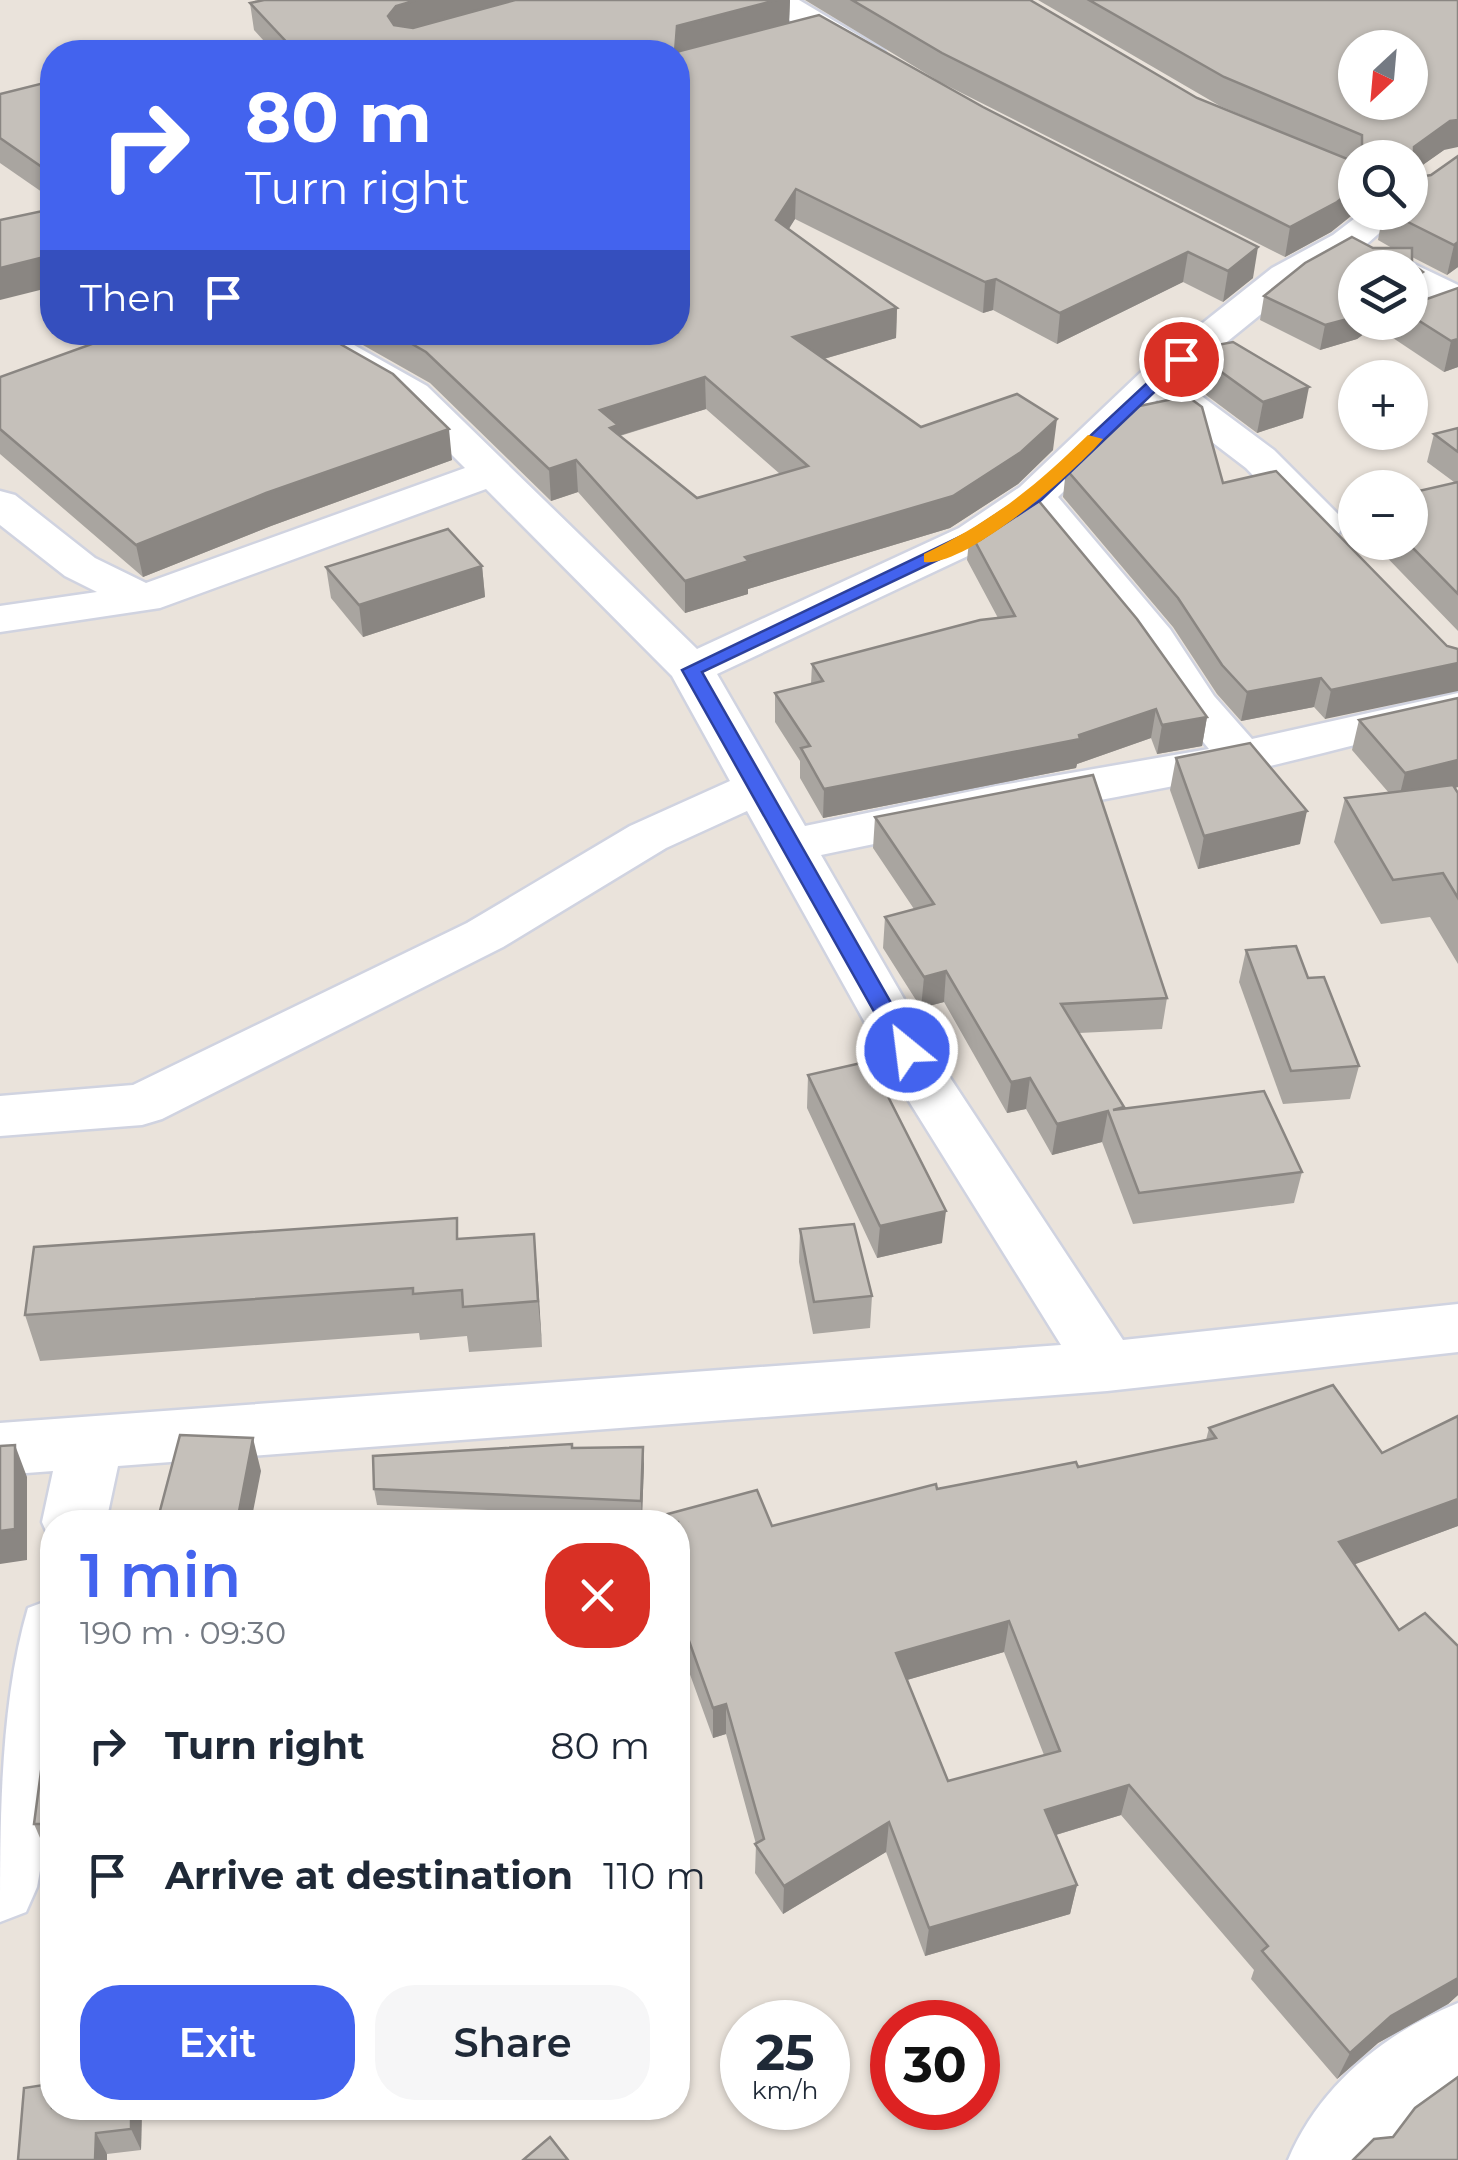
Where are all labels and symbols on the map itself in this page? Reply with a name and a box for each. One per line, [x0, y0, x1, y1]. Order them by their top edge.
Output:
north arrow [1338, 30, 1428, 120]
pin [1139, 317, 1224, 402]
position arrow [855, 998, 959, 1102]
speed limit sign: 30 [870, 2000, 1000, 2130]

